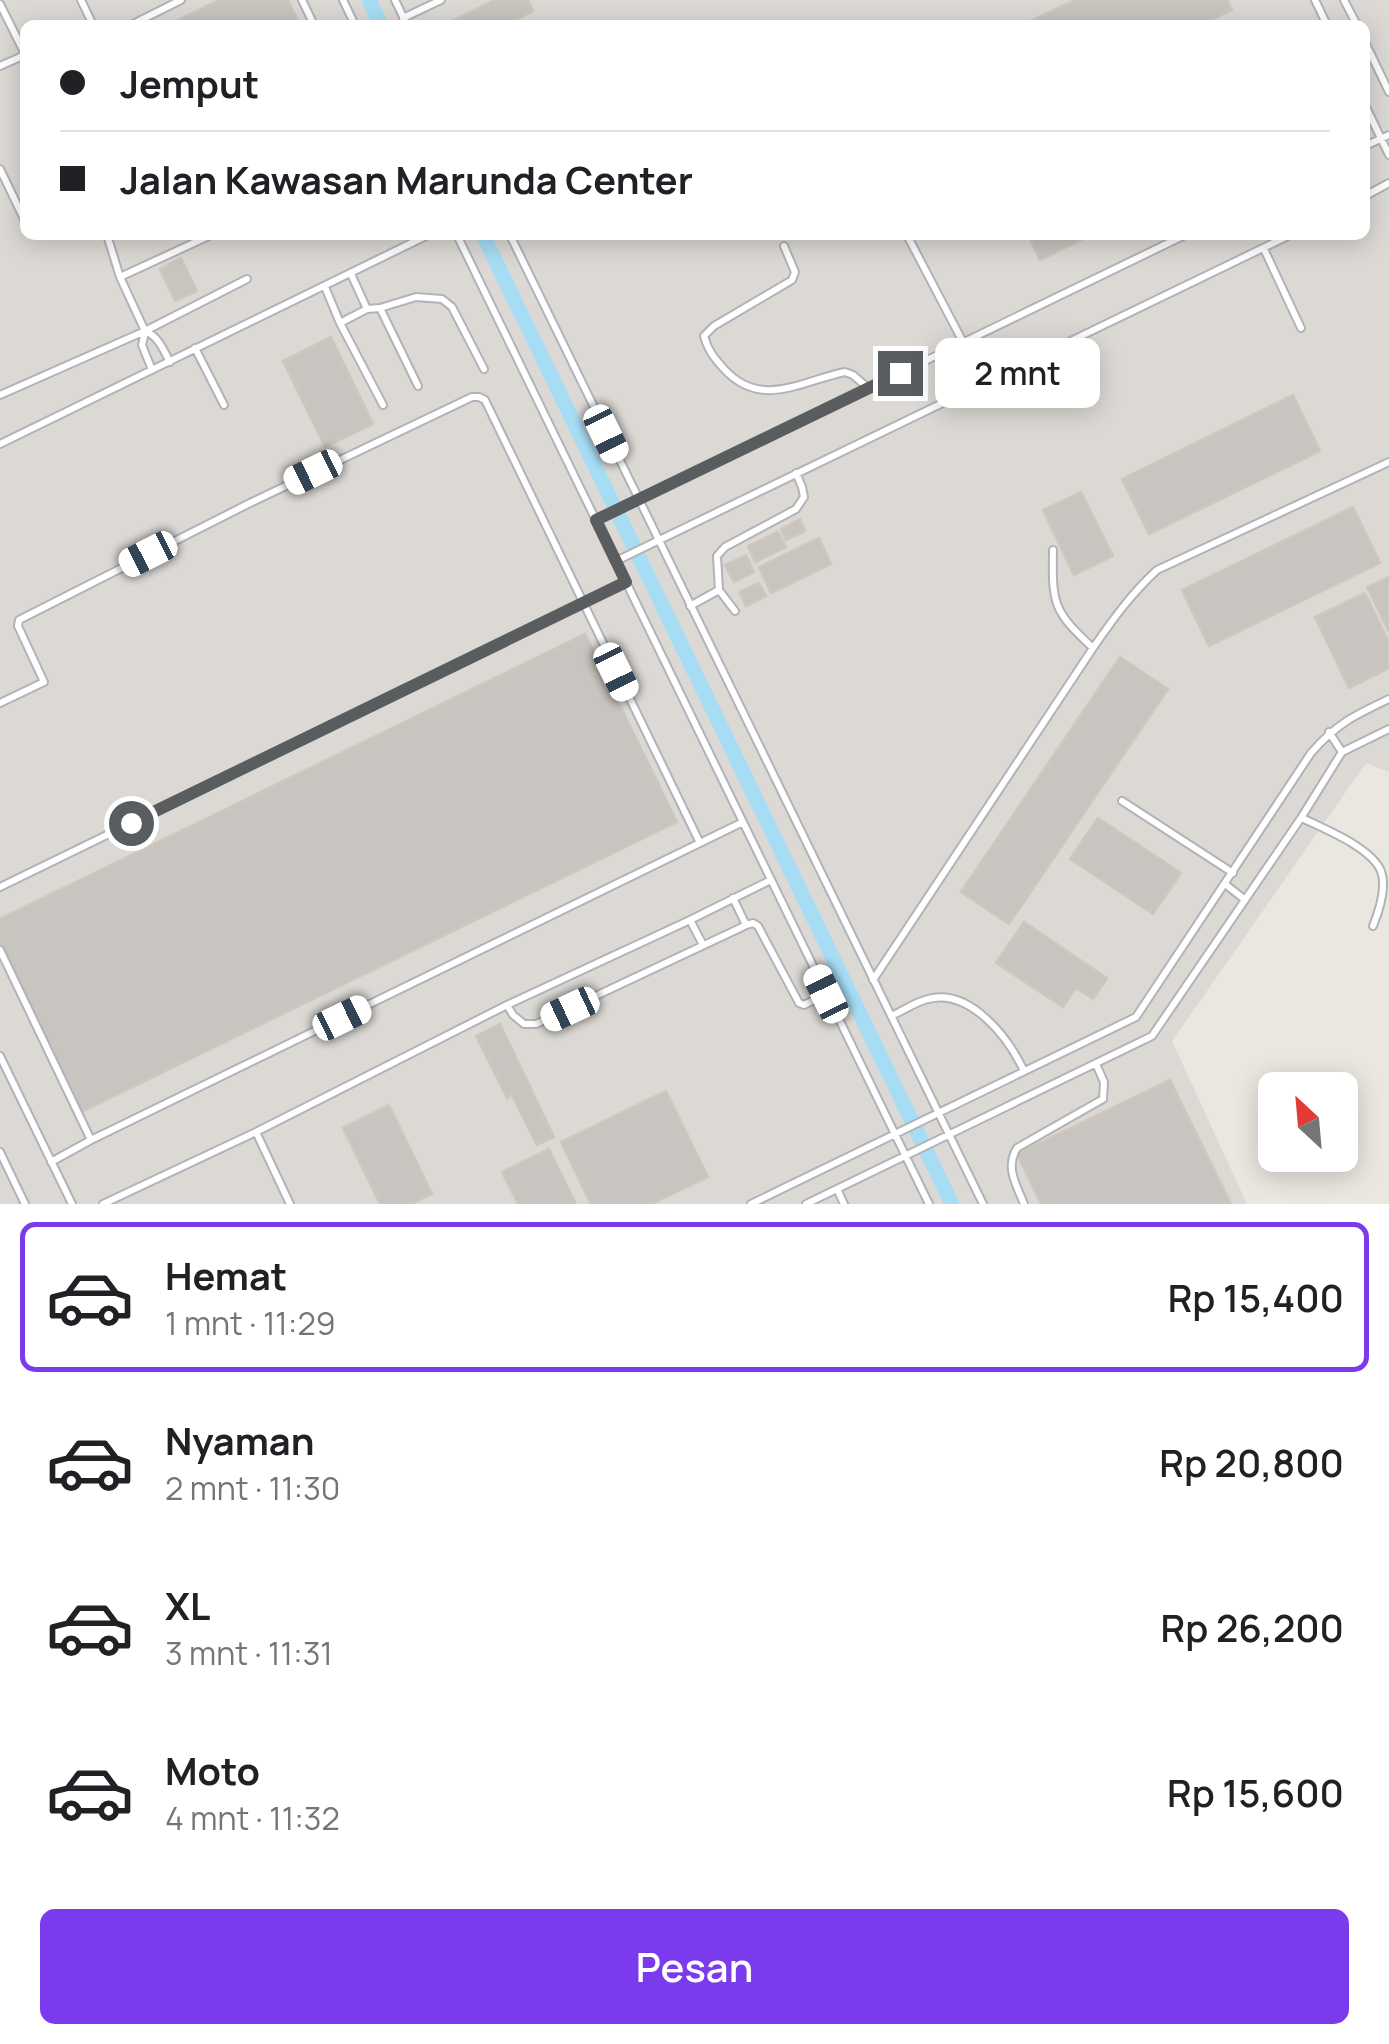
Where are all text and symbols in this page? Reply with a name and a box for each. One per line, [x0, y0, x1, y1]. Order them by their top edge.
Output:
text: Jemput [120, 57, 259, 109]
text: Jalan Kawasan Marunda Center [120, 153, 693, 205]
callout: 2 mnt [935, 338, 1100, 408]
route end [878, 351, 923, 396]
text: 2 mnt [974, 351, 1061, 395]
car [579, 400, 633, 468]
car [279, 445, 347, 499]
car [114, 527, 182, 581]
car [589, 638, 643, 706]
route start [109, 801, 154, 846]
car [799, 960, 853, 1028]
car [536, 983, 604, 1035]
car [308, 991, 376, 1045]
north arrow [1258, 1072, 1358, 1172]
map controls [1258, 1072, 1358, 1172]
text: Hemat [165, 1249, 287, 1301]
icon: car [45, 1252, 135, 1342]
text: Rp 15,400 [1168, 1271, 1344, 1323]
text: 1 mnt · 11:29 [165, 1301, 336, 1345]
text: Nyaman [165, 1414, 315, 1466]
icon: car [45, 1417, 135, 1507]
text: Rp 20,800 [1159, 1436, 1344, 1488]
text: 2 mnt · 11:30 [165, 1466, 340, 1510]
text: XL [165, 1579, 210, 1631]
icon: car [45, 1582, 135, 1672]
text: Rp 26,200 [1161, 1601, 1344, 1653]
text: 3 mnt · 11:31 [165, 1631, 333, 1675]
text: Moto [165, 1744, 260, 1796]
icon: car [45, 1747, 135, 1837]
text: Rp 15,600 [1167, 1766, 1344, 1818]
text: 4 mnt · 11:32 [165, 1796, 340, 1840]
button: Pesan [40, 1909, 1349, 2024]

